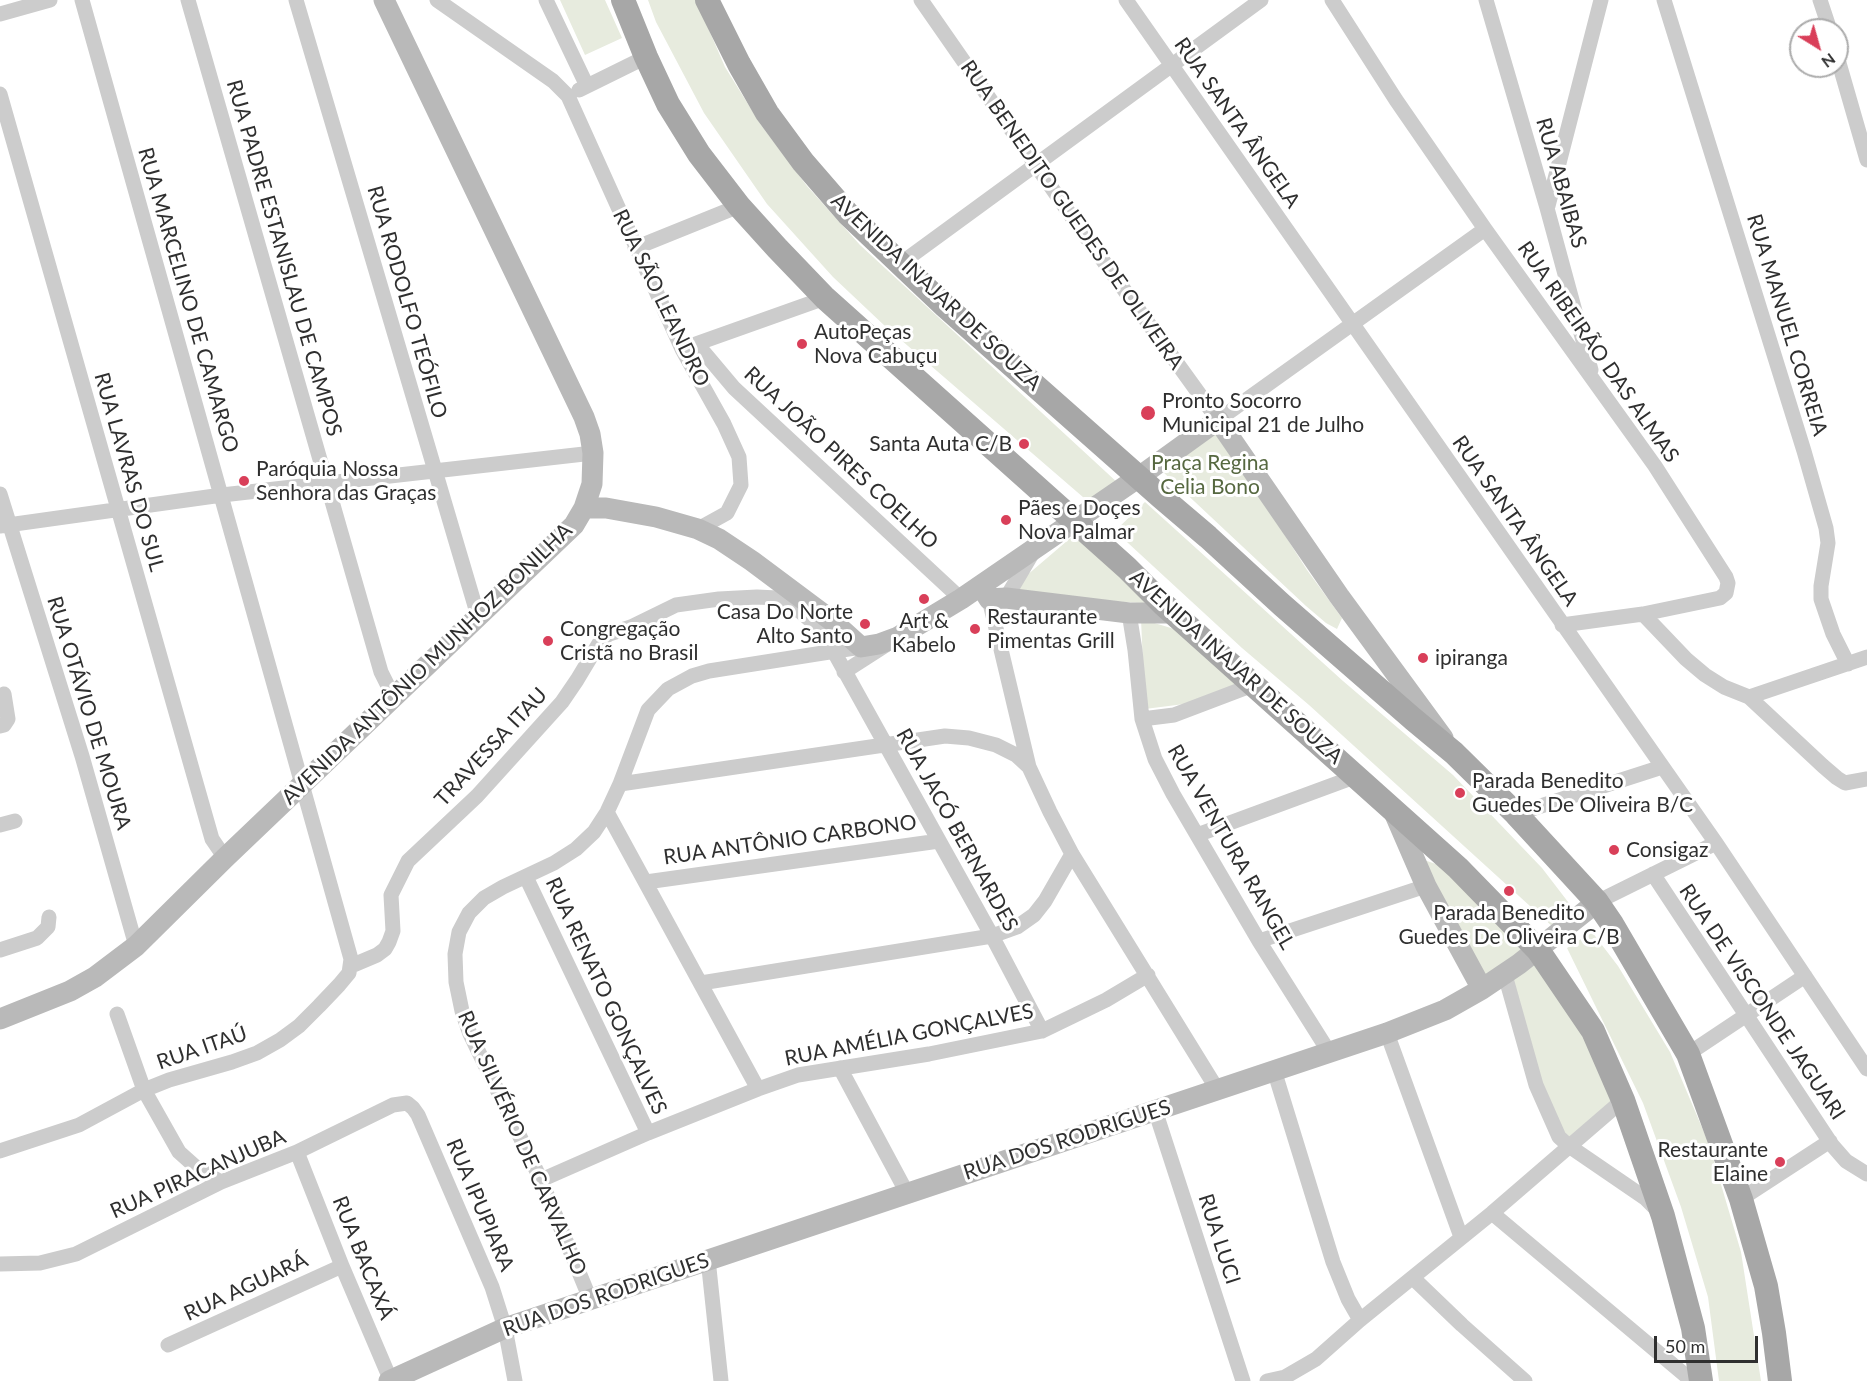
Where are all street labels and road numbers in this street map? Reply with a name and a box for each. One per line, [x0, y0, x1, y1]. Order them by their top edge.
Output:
street label: RUA SANTA ÂNGELA [1169, 33, 1305, 213]
street label: RUA BENEDITO GUEDES DE OLIVEIRA [955, 56, 1189, 374]
street label: RUA PADRE ESTANISLAU DE CAMPOS [221, 77, 347, 439]
street label: RUA ABAIBAS [1530, 115, 1592, 251]
street label: RUA MARCELINO DE CAMARGO [132, 145, 244, 455]
street label: RUA RODOLFO TEÓFILO [362, 183, 452, 421]
street label: AVENIDA INAJAR DE SOUZA [826, 188, 1046, 396]
street label: RUA SÃO LEANDRO [607, 205, 715, 391]
street label: RUA MANUEL CORREIA [1741, 211, 1833, 439]
street label: RUA RIBEIRÃO DAS ALMAS [1512, 237, 1684, 467]
street label: RUA JOÃO PIRES COELHO [739, 362, 943, 554]
street label: RUA LAVRAS DO SUL [89, 370, 169, 574]
street label: RUA SANTA ÂNGELA [1447, 431, 1583, 611]
street label: AVENIDA ANTÔNIO MUNHOZ BONILHA [276, 518, 578, 810]
street label: AVENIDA INAJAR DE SOUZA [1124, 565, 1348, 769]
street label: RUA OTÁVIO DE MOURA [41, 593, 137, 833]
street label: TRAVESSA ITAU [430, 682, 552, 812]
street label: RUA JACÓ BERNARDES [891, 724, 1023, 936]
street label: RUA VENTURA RANGEL [1162, 740, 1300, 954]
street label: RUA ANTÔNIO CARBONO [662, 810, 918, 870]
street label: RUA RENATO GONÇALVES [540, 873, 672, 1119]
street label: RUA DE VISCONDE JAGUARI [1674, 879, 1850, 1125]
street label: RUA AMÉLIA GONÇALVES [782, 998, 1036, 1072]
street label: RUA SILVÉRIO DE CARVALHO [452, 1007, 592, 1279]
street label: RUA ITAÚ [154, 1021, 250, 1075]
street label: RUA DOS RODRIGUES [960, 1095, 1174, 1185]
street label: RUA PIRACANJUBA [106, 1124, 290, 1224]
street label: RUA IPUPIARA [441, 1135, 519, 1275]
street label: RUA LUCI [1193, 1191, 1245, 1287]
street label: RUA BACAXÁ [327, 1193, 399, 1323]
street label: RUA AGUARÁ [180, 1247, 312, 1327]
street label: RUA DOS RODRIGUES [500, 1248, 712, 1342]

